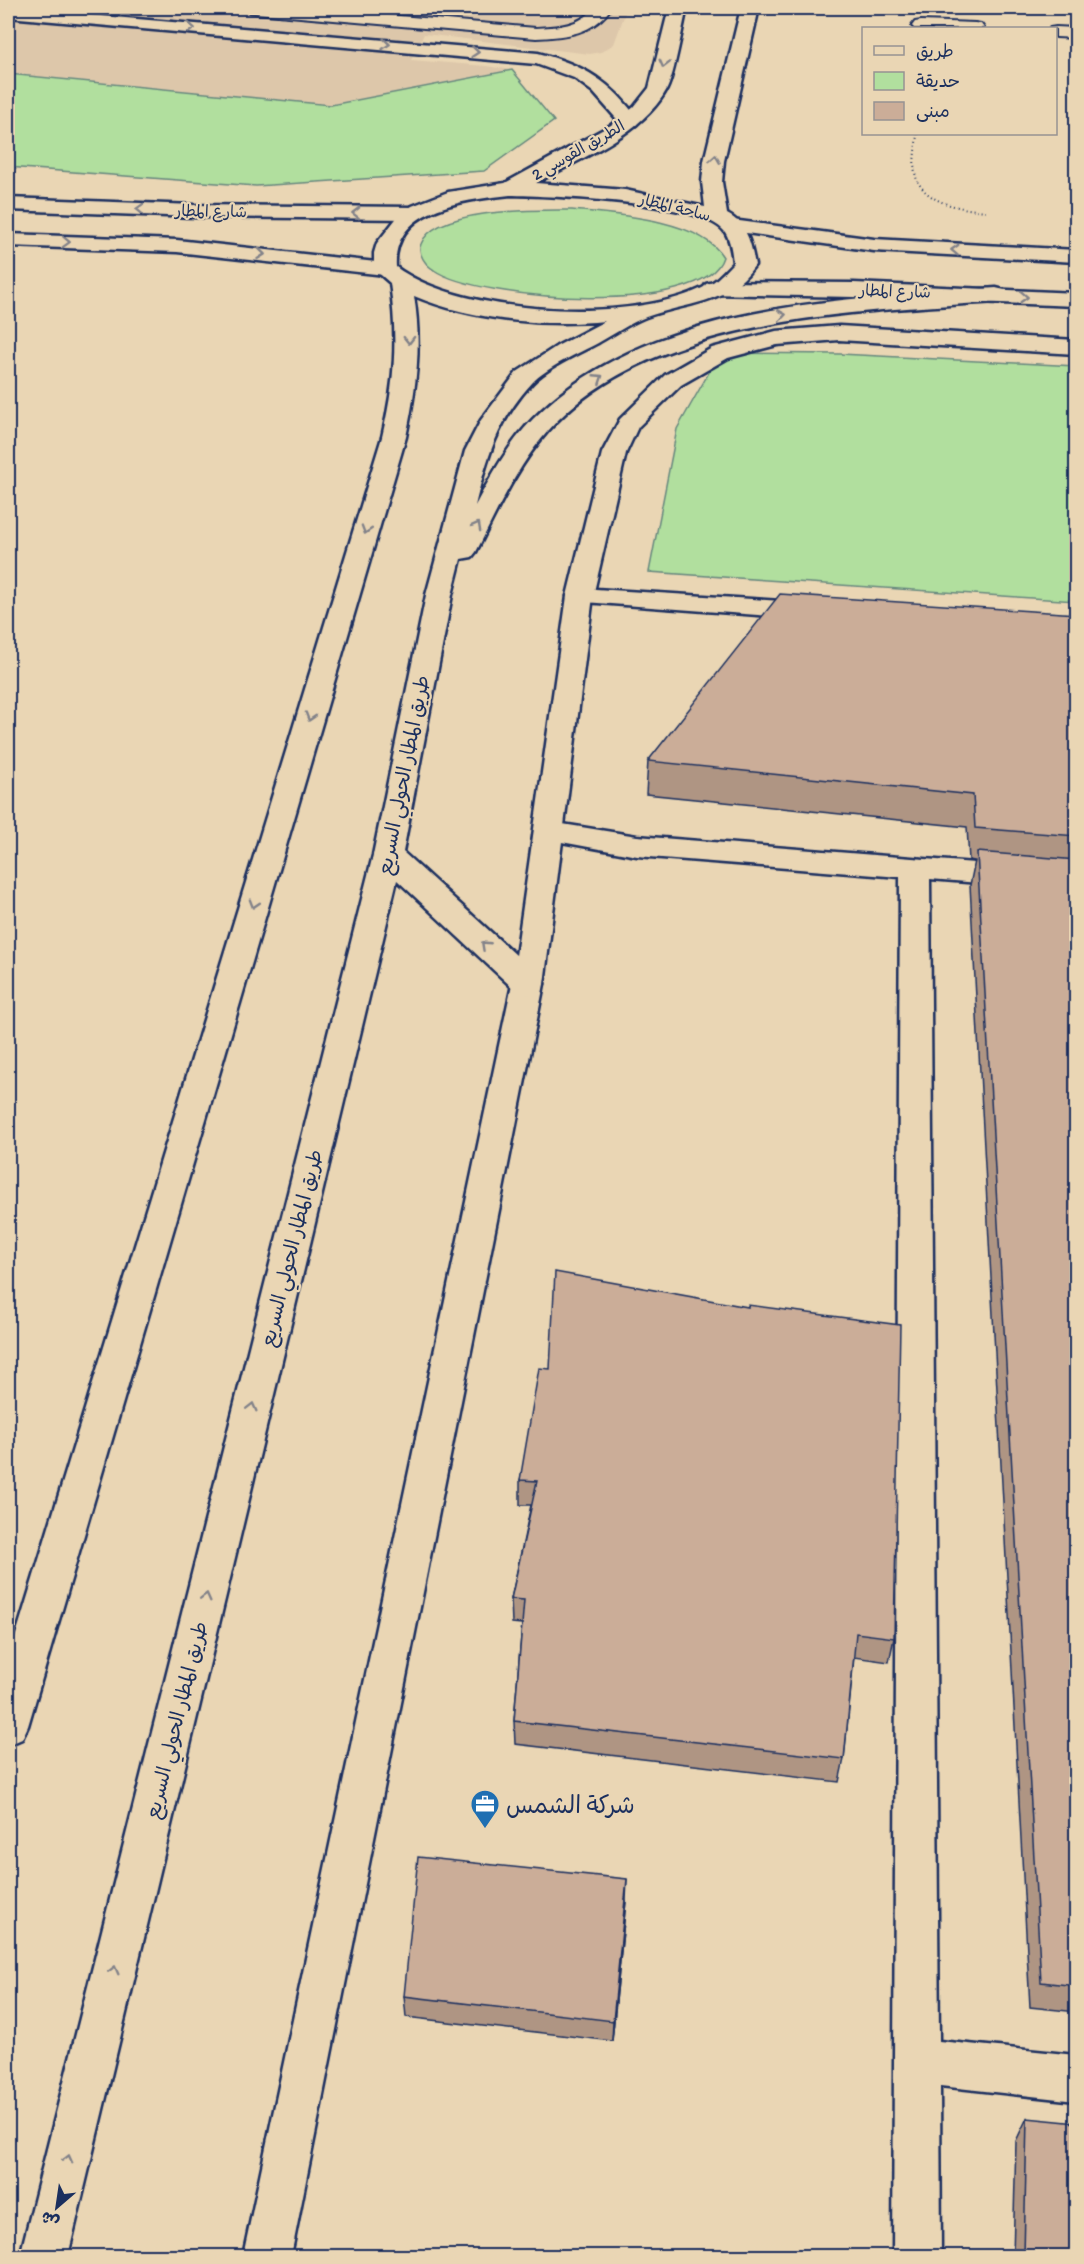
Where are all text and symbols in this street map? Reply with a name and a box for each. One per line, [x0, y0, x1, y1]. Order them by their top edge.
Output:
one-way arrow [187, 21, 196, 34]
legend [862, 27, 1057, 135]
one-way arrow [381, 38, 390, 51]
text: طريق [916, 40, 954, 62]
one-way arrow [471, 45, 480, 58]
one-way arrow [659, 59, 672, 69]
text: حديقة [916, 70, 960, 92]
text: مبنى [916, 100, 950, 122]
street label: الطريق القوسي 2 [528, 116, 630, 189]
one-way arrow [708, 155, 720, 164]
street label: ساحة المطار [635, 188, 713, 225]
street label: شارع المطار [173, 201, 247, 223]
one-way arrow [136, 202, 145, 215]
one-way arrow [351, 207, 360, 219]
one-way arrow [61, 236, 70, 249]
one-way arrow [951, 244, 960, 257]
one-way arrow [256, 247, 265, 259]
street label: شارع المطار [857, 280, 931, 304]
one-way arrow [1020, 290, 1029, 303]
one-way arrow [778, 310, 787, 322]
one-way arrow [403, 336, 415, 345]
one-way arrow [593, 373, 603, 385]
one-way arrow [470, 522, 481, 532]
one-way arrow [361, 524, 373, 535]
street label: طريق المطار الحولي السريع [372, 673, 440, 878]
one-way arrow [305, 711, 317, 722]
one-way arrow [249, 898, 261, 908]
one-way arrow [481, 941, 492, 952]
street label: طريق المطار الحولي السريع [255, 1147, 333, 1351]
one-way arrow [245, 1402, 258, 1412]
one-way arrow [198, 1592, 211, 1602]
street label: طريق المطار الحولي السريع [140, 1619, 218, 1823]
office icon: شركة الشمس [469, 1788, 501, 1830]
place label: شركة الشمس [506, 1790, 635, 1819]
one-way arrow [107, 1965, 120, 1975]
one-way arrow [60, 2154, 73, 2164]
north arrow [27, 2177, 87, 2237]
text: ش [38, 2207, 62, 2232]

